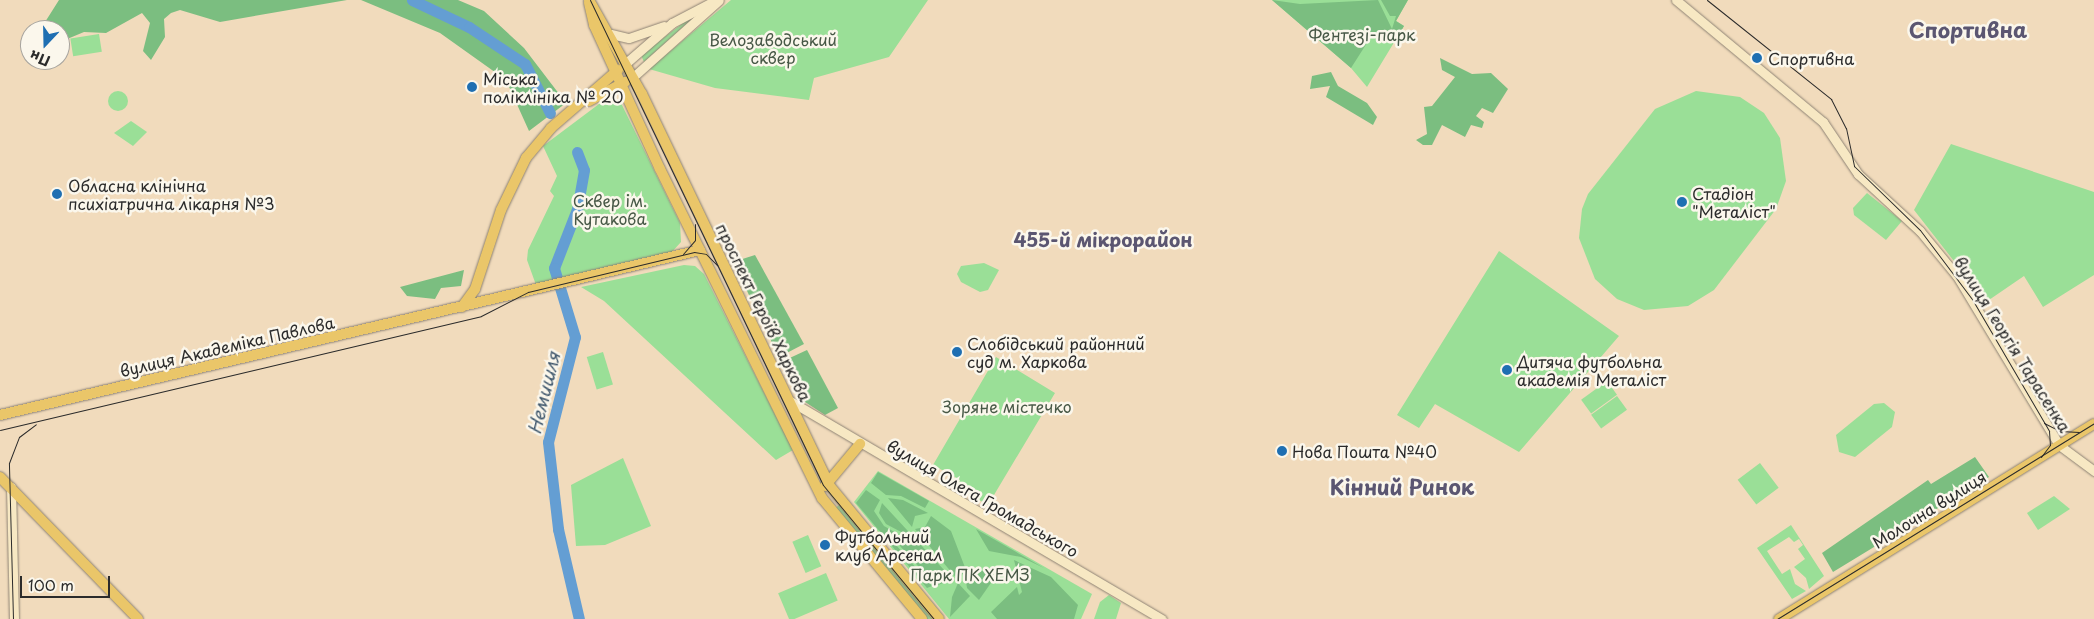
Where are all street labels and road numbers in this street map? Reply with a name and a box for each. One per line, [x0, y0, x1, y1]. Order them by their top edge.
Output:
street label: проспект Героїв Харкова [712, 220, 816, 404]
street label: вулиця Георгія Тарасенка [1951, 253, 2075, 435]
street label: вулиця Академіка Павлова [117, 312, 337, 380]
street label: вулиця Олега Громадського [883, 435, 1083, 561]
street label: Молочна вулиця [1868, 466, 1990, 552]

